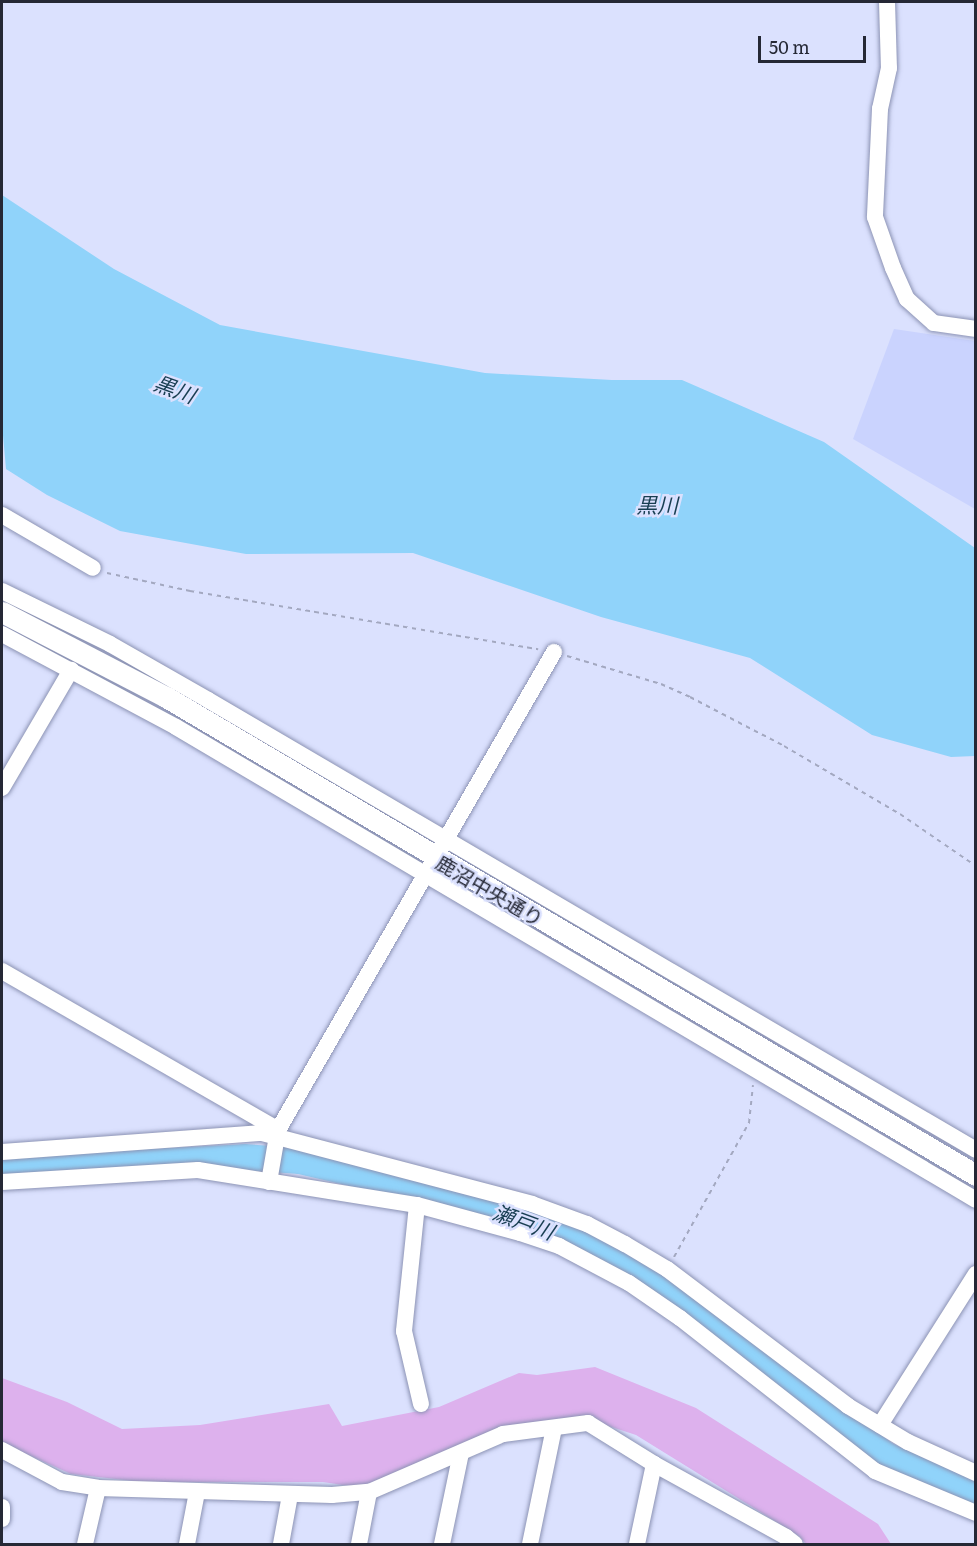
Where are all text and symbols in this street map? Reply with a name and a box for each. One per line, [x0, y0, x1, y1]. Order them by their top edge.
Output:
scale bar [761, 24, 869, 62]
text: 50 m [769, 33, 810, 60]
water label: 黒川 [151, 369, 199, 407]
water label: 黒川 [636, 491, 678, 517]
street label: 鹿沼中央通り [432, 850, 548, 930]
water label: 瀬戸川 [490, 1198, 558, 1244]

